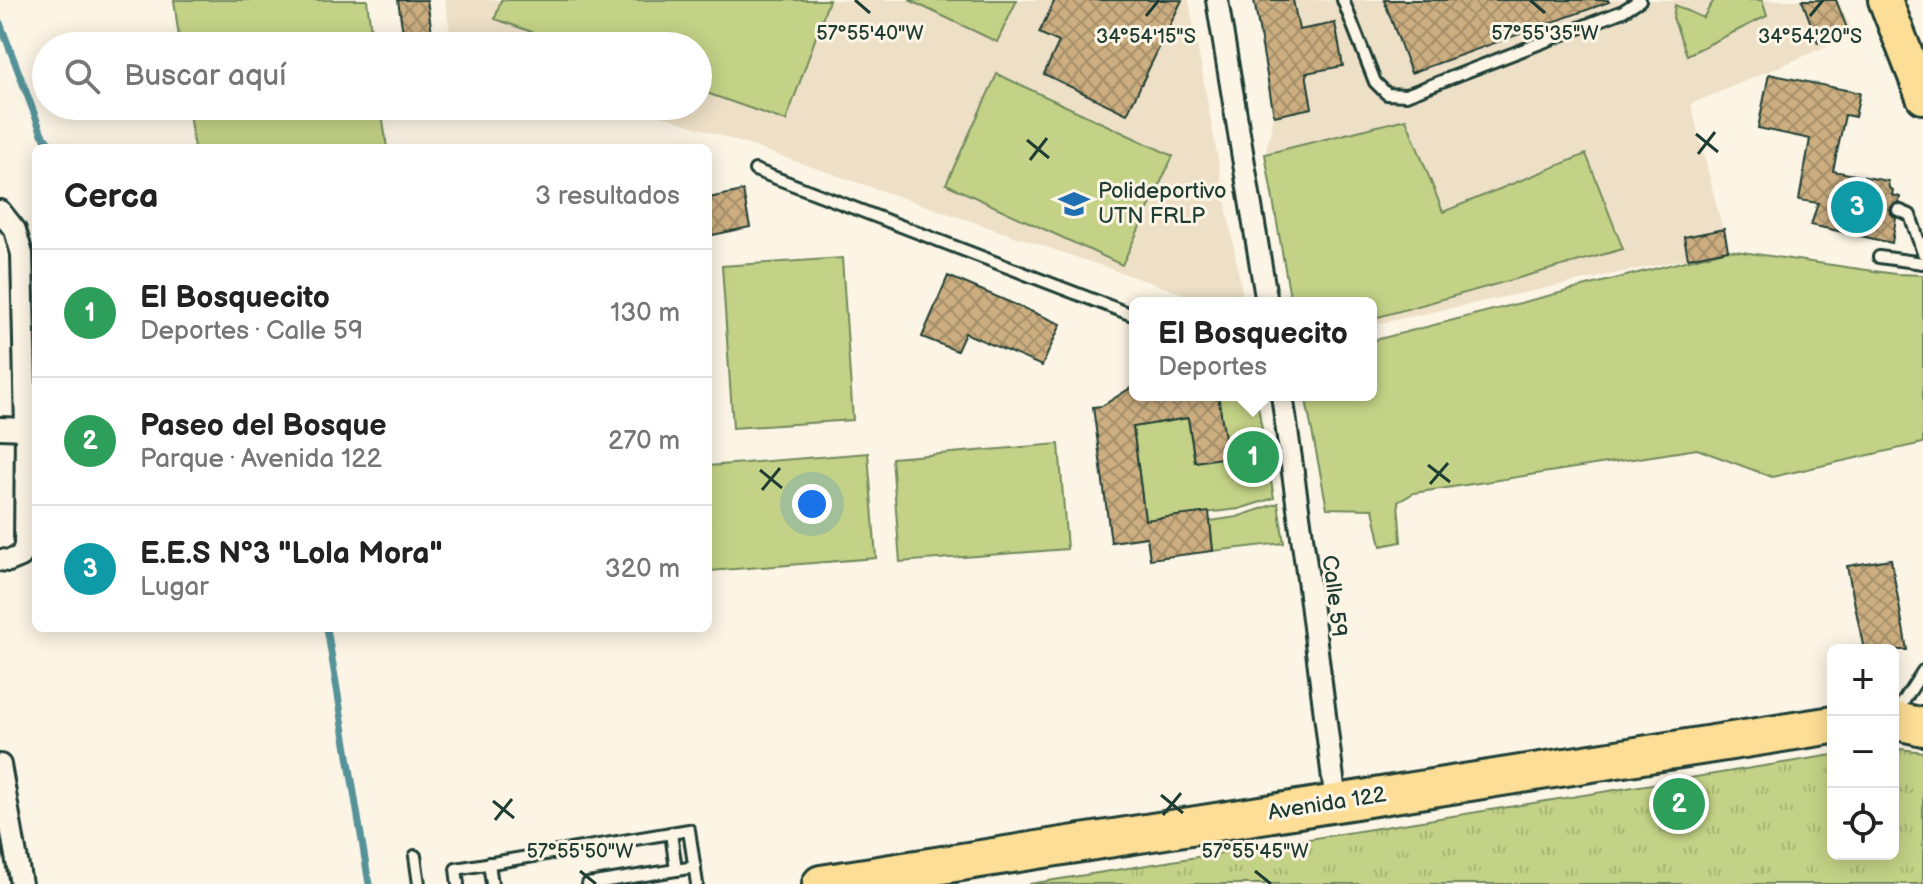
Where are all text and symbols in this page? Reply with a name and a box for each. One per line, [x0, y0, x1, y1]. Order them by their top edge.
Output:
text: 57°55'40"W [816, 22, 924, 46]
text: 57°55'35"W [1491, 22, 1599, 46]
text: 34°54'15"S [1096, 25, 1196, 49]
text: 34°54'20"S [1758, 25, 1862, 49]
search box [32, 32, 712, 120]
icon: search [60, 54, 104, 98]
text: Buscar aquí [124, 58, 286, 94]
text: Cerca [64, 176, 159, 217]
pin: 3 [1831, 177, 1883, 237]
place label: Polideportivo UTN FRLP [1098, 178, 1227, 230]
text: 3 resultados [535, 181, 680, 212]
school or university icon: Polideportivo UTN FRLP [1057, 187, 1091, 221]
text: El Bosquecito [140, 280, 330, 316]
popup [1129, 297, 1377, 401]
text: 1 [85, 298, 95, 329]
text: 130 m [610, 298, 680, 329]
text: Deportes · Calle 59 [140, 316, 363, 347]
text: El Bosquecito [1158, 316, 1348, 352]
text: Deportes [1158, 352, 1267, 383]
text: Paseo del Bosque [140, 408, 387, 444]
text: 2 [82, 426, 98, 457]
text: 270 m [608, 426, 680, 457]
pin: 1 [1227, 427, 1279, 487]
text: Parque · Avenida 122 [140, 444, 382, 475]
your location [792, 484, 832, 524]
text: E.E.S Nº3 "Lola Mora" [140, 536, 443, 572]
text: 3 [82, 554, 98, 585]
text: 320 m [605, 554, 680, 585]
street label: Calle 59 [1316, 554, 1352, 638]
text: Lugar [140, 572, 209, 603]
map controls [1827, 644, 1899, 860]
button: + [1827, 644, 1899, 716]
button: − [1827, 716, 1899, 788]
pin: 2 [1653, 774, 1705, 834]
street label: Avenida 122 [1266, 781, 1388, 827]
button: locate [1827, 788, 1899, 860]
text: 57°55'50"W [527, 840, 633, 864]
text: 57°55'45"W [1201, 840, 1309, 864]

